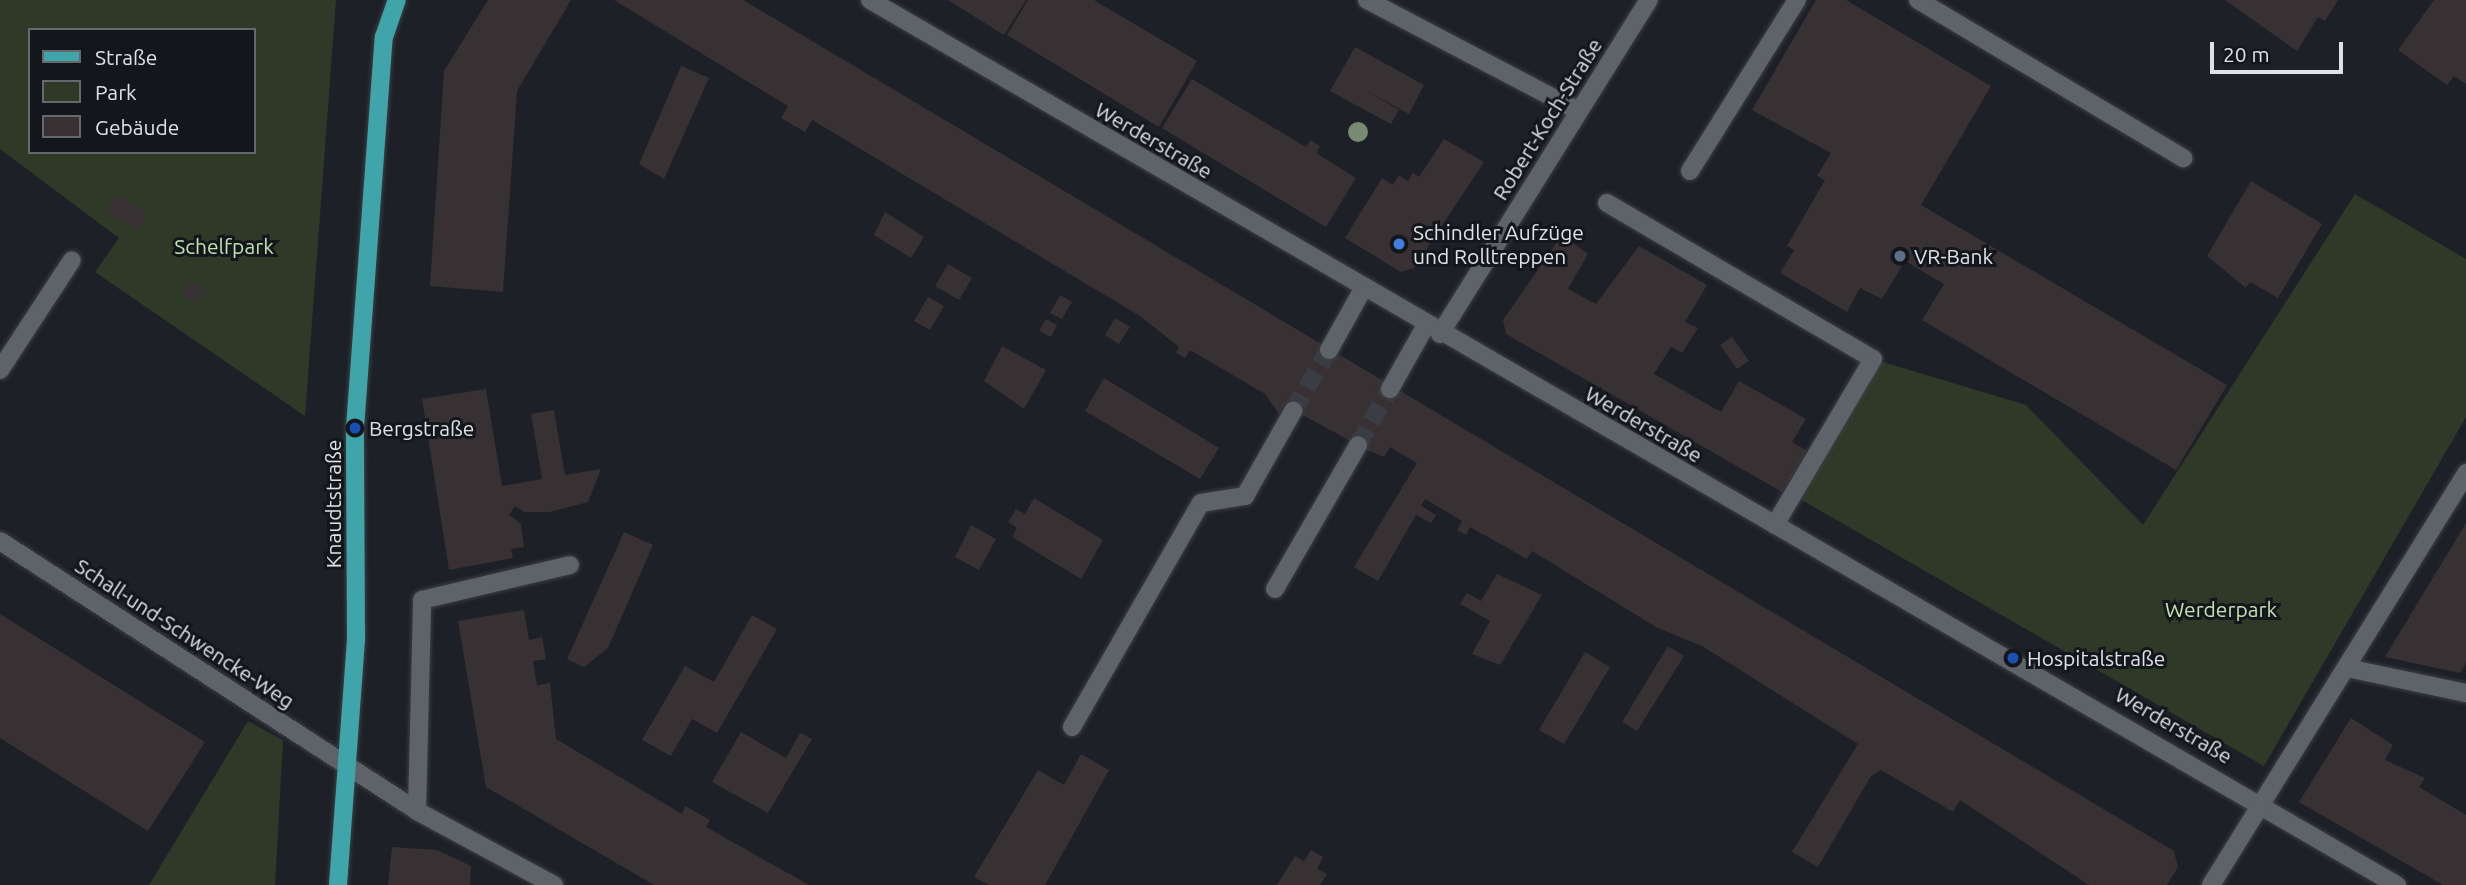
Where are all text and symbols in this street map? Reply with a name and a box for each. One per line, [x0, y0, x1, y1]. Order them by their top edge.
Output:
legend [28, 28, 256, 154]
scale bar [2214, 28, 2347, 72]
street label: Robert-Koch-Straße [1487, 34, 1607, 204]
text: 20 m [2223, 42, 2270, 66]
text: Straße [95, 45, 157, 69]
text: Park [95, 80, 137, 104]
street label: Werderstraße [1091, 96, 1217, 184]
text: Gebäude [95, 115, 179, 139]
place label: Schindler Aufzüge und Rolltreppen [1413, 219, 1584, 269]
park label: Schelfpark [174, 233, 274, 259]
marker: Schindler Aufzüge und Rolltreppen [1391, 236, 1407, 252]
place label: VR-Bank [1914, 243, 1993, 269]
marker: VR-Bank [1892, 248, 1908, 264]
street label: Werderstraße [1581, 380, 1707, 468]
place label: Bergstraße [369, 415, 474, 441]
marker: Bergstraße [347, 420, 363, 436]
street label: Knaudtstraße [320, 440, 346, 568]
street label: Schall-und-Schwencke-Weg [71, 553, 299, 713]
park label: Werderpark [2165, 596, 2277, 622]
place label: Hospitalstraße [2027, 645, 2165, 671]
marker: Hospitalstraße [2005, 650, 2021, 666]
street label: Werderstraße [2111, 681, 2237, 769]

